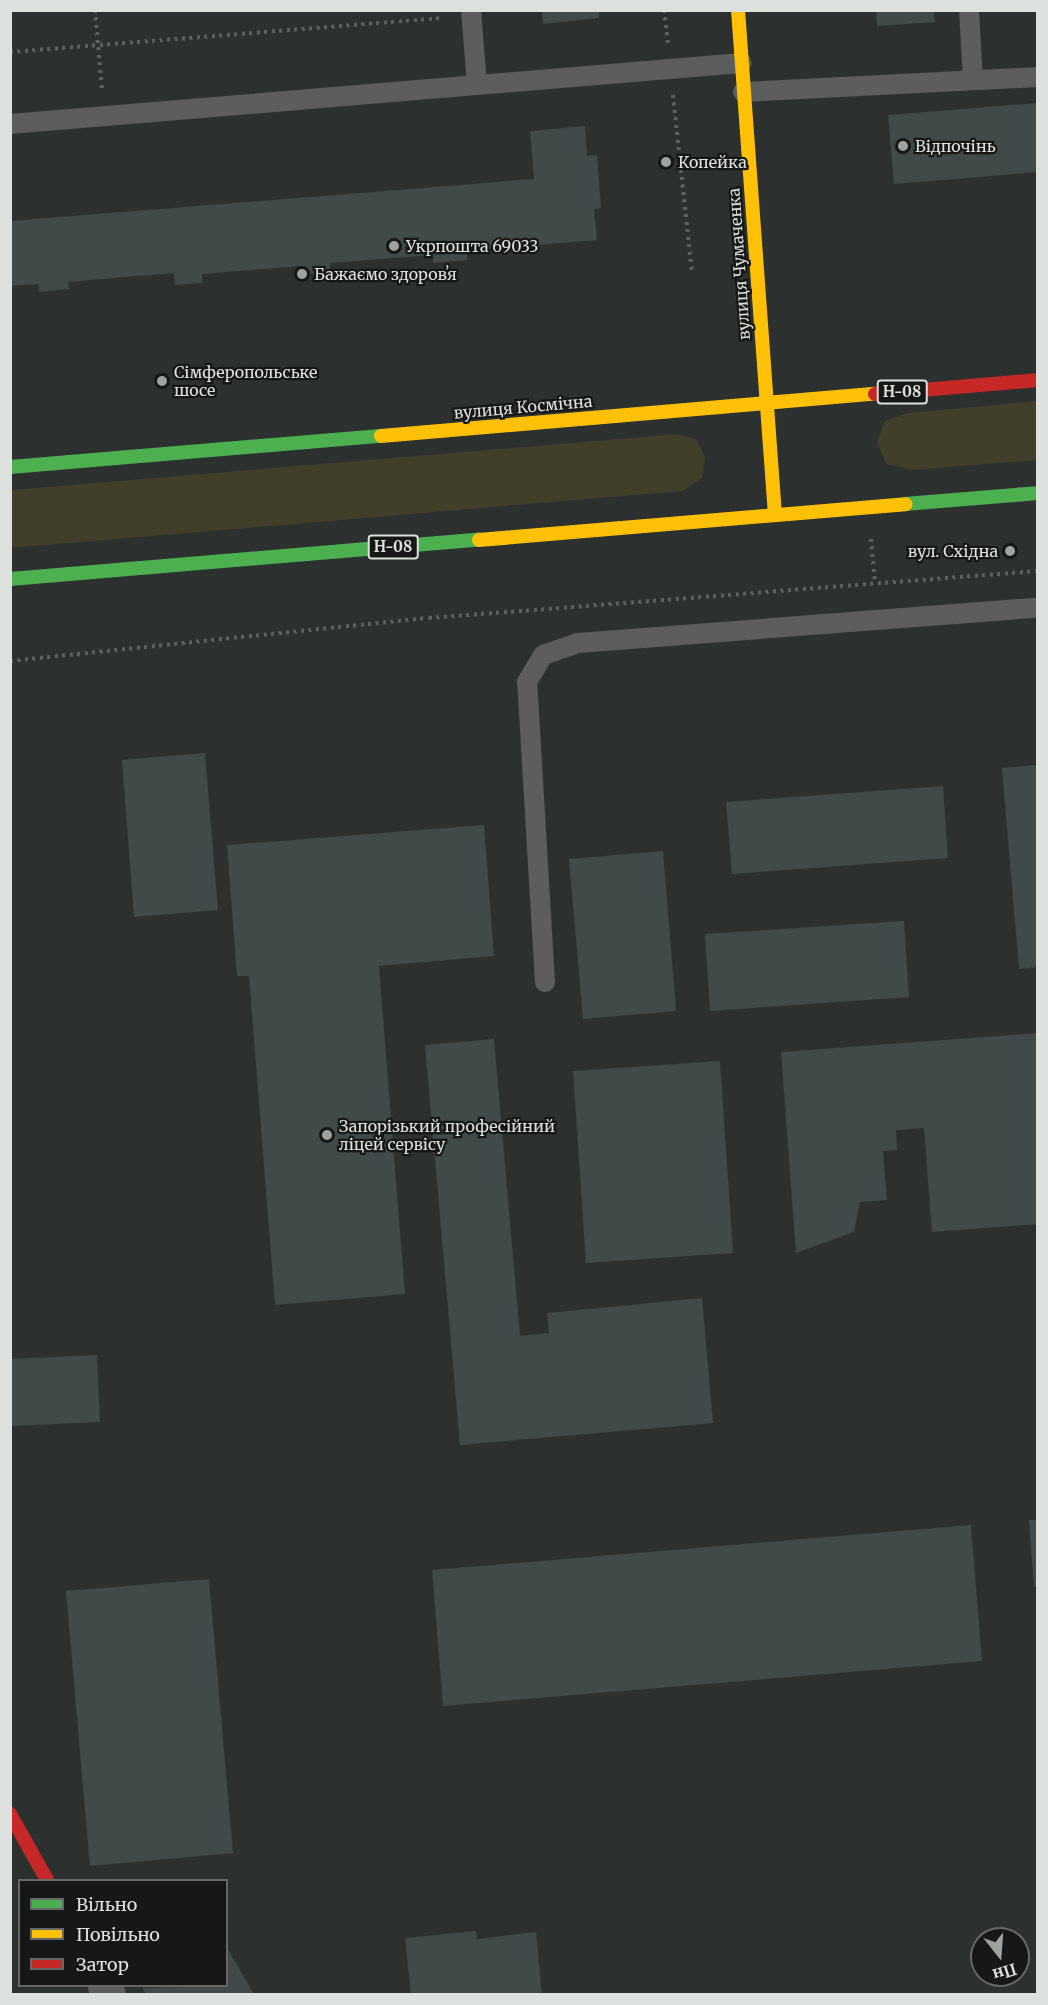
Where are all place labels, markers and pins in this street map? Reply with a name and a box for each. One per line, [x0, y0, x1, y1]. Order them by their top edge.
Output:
place label: Відпочінь [915, 136, 996, 156]
marker: Відпочінь [896, 139, 910, 153]
place label: Копейка [678, 152, 747, 172]
marker: Копейка [659, 155, 673, 169]
place label: Укрпошта 69033 [406, 236, 538, 256]
marker: Укрпошта 69033 [387, 239, 401, 253]
place label: Бажаємо здоровʼя [314, 264, 457, 284]
marker: Бажаємо здоровʼя [295, 267, 309, 281]
place label: Сімферопольське шосе [174, 362, 317, 400]
marker: Сімферопольське шосе [155, 374, 169, 388]
place label: вул. Східна [908, 541, 998, 561]
marker: вул. Східна [1003, 544, 1017, 558]
place label: Запорізький професійний ліцей сервісу [339, 1116, 555, 1154]
marker: Запорізький професійний ліцей сервісу [320, 1128, 334, 1142]

